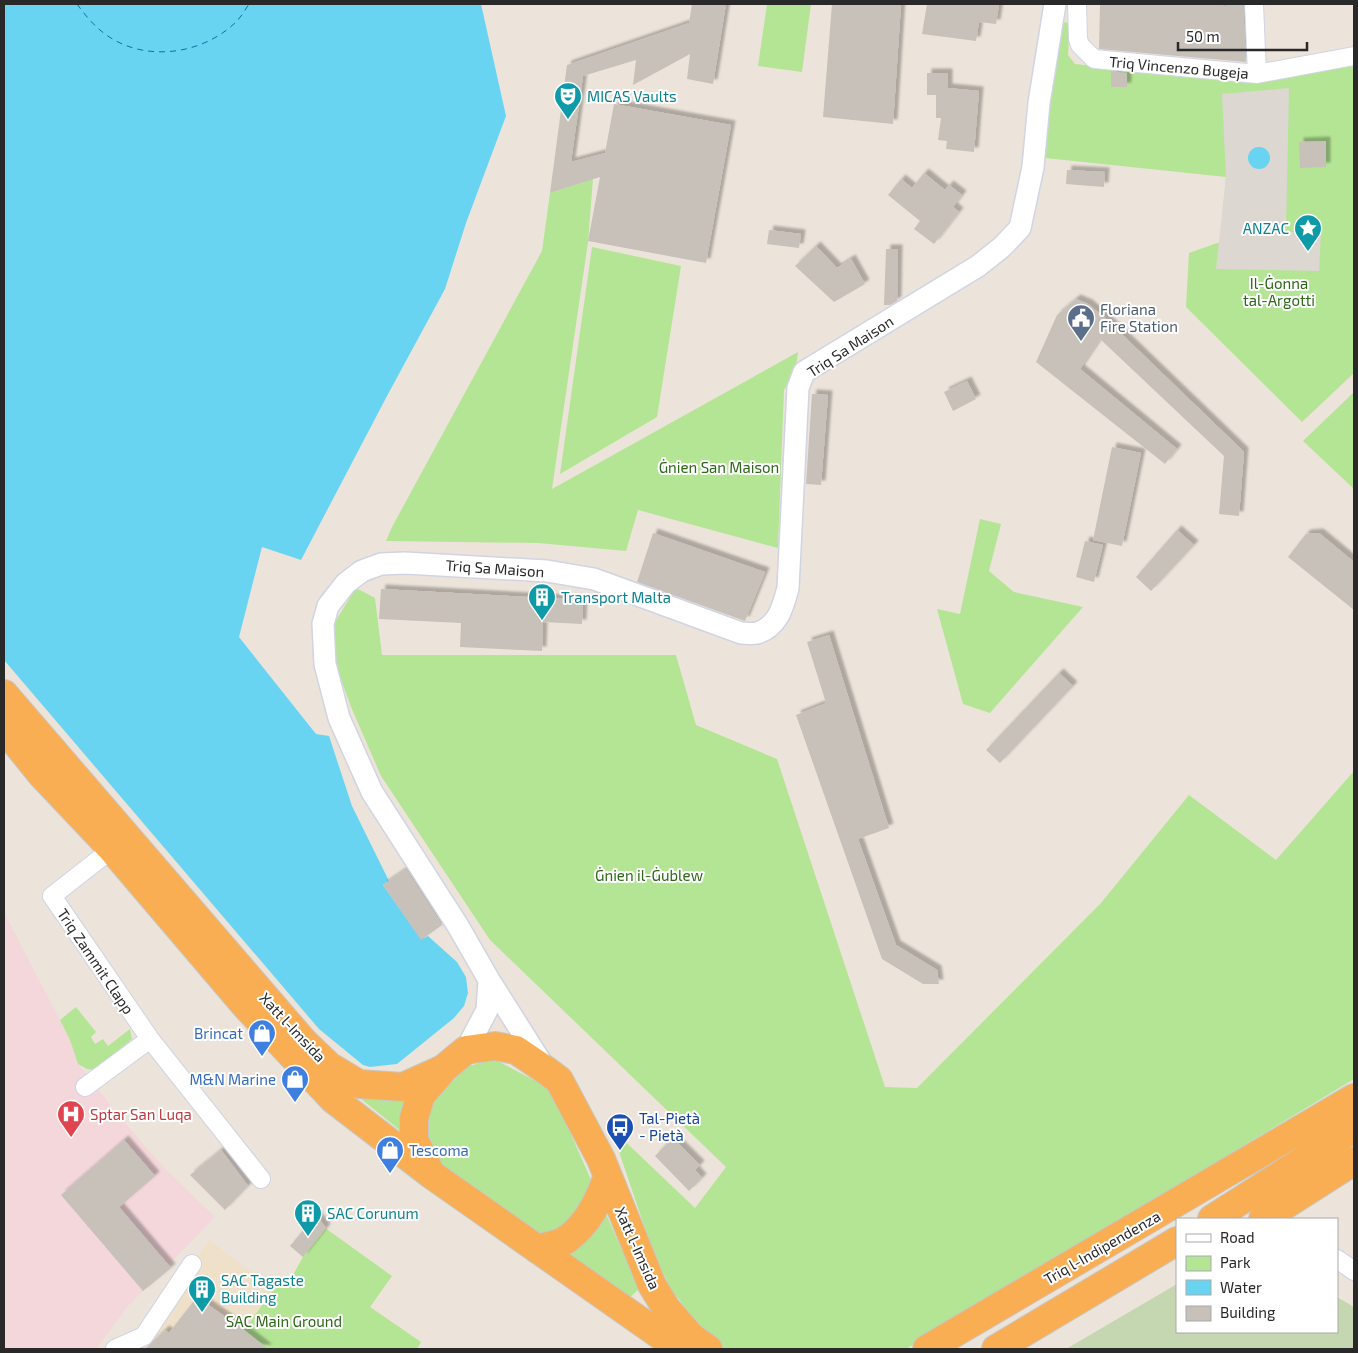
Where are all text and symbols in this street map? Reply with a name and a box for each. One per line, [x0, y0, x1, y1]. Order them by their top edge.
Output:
scale bar [1178, 20, 1307, 52]
text: 50 m [1186, 27, 1220, 45]
street label: Triq Vincenzo Bugeja [1108, 52, 1249, 83]
theatre icon: MICAS Vaults [553, 81, 583, 120]
place label: MICAS Vaults [587, 87, 677, 105]
place icon: ANZAC [1293, 213, 1323, 252]
place label: ANZAC [1243, 219, 1289, 237]
park label: Il-Ġonna tal-Argotti [1243, 274, 1315, 309]
place label: Floriana Fire Station [1100, 300, 1178, 335]
public building icon: Floriana Fire Station [1066, 303, 1096, 342]
street label: Triq Sa Maison [804, 312, 896, 380]
park label: Ġnien San Maison [659, 458, 779, 476]
street label: Triq Sa Maison [445, 556, 545, 580]
building icon: Transport Malta [527, 582, 557, 621]
place label: Transport Malta [561, 588, 671, 606]
park label: Ġnien il-Ġublew [595, 866, 703, 884]
street label: Triq Zammit Clapp [54, 905, 138, 1017]
street label: Xatt l-Imsida [256, 989, 330, 1065]
shop icon: Brincat [247, 1018, 277, 1057]
place label: Brincat [194, 1024, 243, 1042]
shop icon: M&N Marine [280, 1064, 310, 1103]
place label: M&N Marine [189, 1070, 276, 1088]
hospital icon: Sptar San Luqa [56, 1099, 86, 1138]
place label: Sptar San Luqa [90, 1105, 192, 1123]
place label: Tal-Pietà - Pietà [639, 1109, 700, 1144]
bus stop icon: Tal-Pietà - Pietà [605, 1112, 635, 1151]
shop icon: Tescoma [375, 1135, 405, 1174]
place label: Tescoma [409, 1141, 469, 1159]
building icon: SAC Corunum [293, 1198, 323, 1237]
place label: SAC Corunum [327, 1204, 419, 1222]
street label: Xatt l-Imsida [612, 1204, 664, 1292]
street label: Triq l-Indipendenza [1041, 1206, 1163, 1288]
legend [1176, 1218, 1338, 1333]
text: Road [1220, 1228, 1255, 1246]
text: Park [1220, 1253, 1251, 1271]
place label: SAC Tagaste Building [221, 1271, 304, 1306]
building icon: SAC Tagaste Building [187, 1274, 217, 1313]
text: Water [1220, 1278, 1262, 1296]
text: Building [1220, 1303, 1276, 1321]
park label: SAC Main Ground [226, 1312, 342, 1330]

